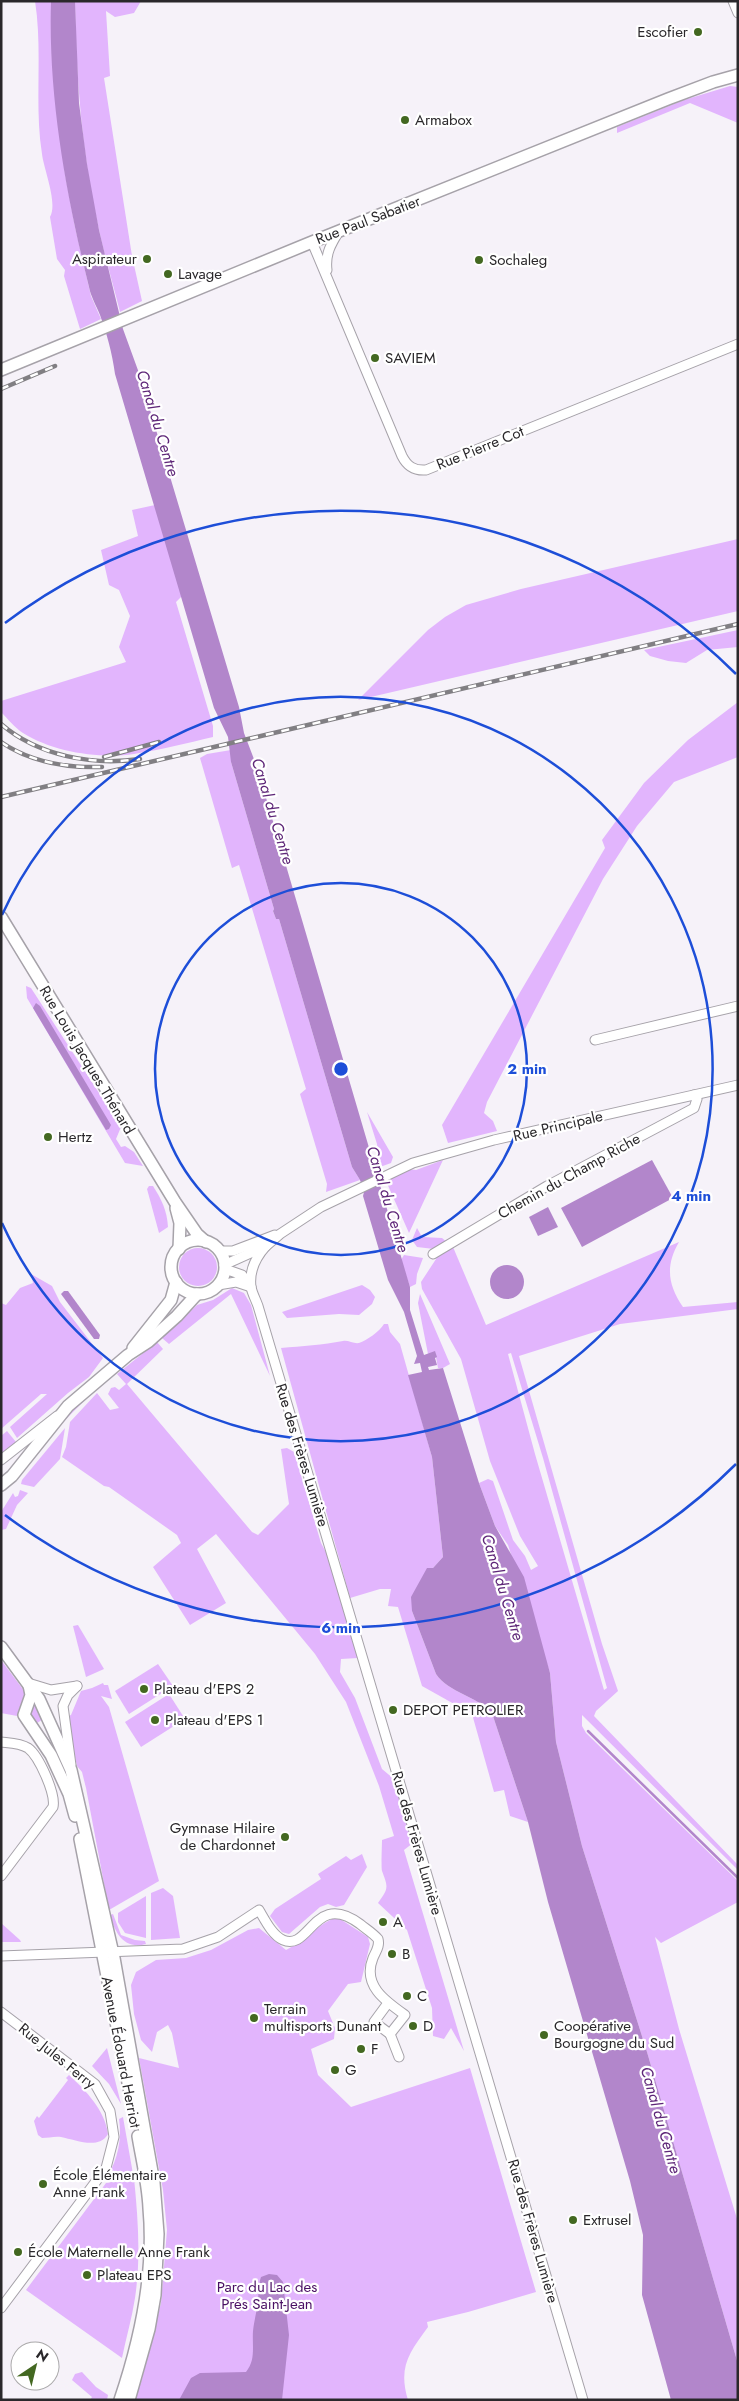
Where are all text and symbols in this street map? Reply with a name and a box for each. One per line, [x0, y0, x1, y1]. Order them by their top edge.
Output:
place label: Escofier [637, 21, 689, 43]
marker: Escofier [692, 26, 704, 38]
place label: Armabox [415, 109, 472, 131]
marker: Armabox [399, 114, 411, 126]
street label: Rue Paul Sabatier [312, 190, 424, 250]
place label: Aspirateur [72, 248, 138, 270]
place label: Sochaleg [489, 249, 547, 271]
marker: Aspirateur [141, 253, 153, 265]
marker: Sochaleg [473, 254, 485, 266]
place label: Lavage [178, 263, 222, 285]
marker: Lavage [162, 268, 174, 280]
place label: SAVIEM [385, 347, 436, 369]
marker: SAVIEM [369, 352, 381, 364]
water label: Canal du Centre [131, 367, 185, 479]
street label: Rue Pierre Cot [433, 420, 527, 476]
water label: Canal du Centre [246, 755, 300, 867]
street label: Rue Louis Jacques Thénard [34, 982, 140, 1138]
text: 2 min [507, 1058, 547, 1080]
centre of rings [332, 1060, 350, 1078]
street label: Rue Principale [511, 1105, 605, 1147]
place label: Hertz [58, 1126, 92, 1148]
street label: Chemin du Champ Riche [494, 1127, 645, 1224]
marker: Hertz [42, 1131, 54, 1143]
water label: Canal du Centre [361, 1143, 415, 1255]
text: 4 min [671, 1185, 711, 1207]
street label: Rue des Frères Lumière [270, 1381, 334, 1530]
water label: Canal du Centre [476, 1531, 530, 1643]
text: 6 min [321, 1617, 361, 1639]
place label: Plateau d'EPS 2 [154, 1678, 254, 1700]
marker: Plateau d'EPS 2 [138, 1683, 150, 1695]
place label: DEPOT PETROLIER [403, 1699, 524, 1721]
marker: DEPOT PETROLIER [387, 1704, 399, 1716]
place label: Plateau d'EPS 1 [165, 1709, 264, 1731]
marker: Plateau d'EPS 1 [149, 1714, 161, 1726]
street label: Rue des Frères Lumière [386, 1769, 448, 1918]
place label: Gymnase Hilaire de Chardonnet [170, 1817, 275, 1856]
marker: Gymnase Hilaire de Chardonnet [279, 1831, 291, 1843]
place label: A [393, 1911, 403, 1933]
marker: A [377, 1916, 389, 1928]
place label: B [402, 1943, 410, 1965]
marker: B [386, 1948, 398, 1960]
street label: Avenue Édouard Herriot [96, 1974, 147, 2130]
place label: C [417, 1985, 427, 2007]
marker: C [401, 1990, 413, 2002]
place label: Terrain multisports Dunant [264, 1998, 382, 2037]
marker: Terrain multisports Dunant [248, 2012, 260, 2024]
place label: D [423, 2015, 433, 2037]
place label: Coopérative Bourgogne du Sud [554, 2015, 674, 2054]
street label: Rue Jules Ferry [14, 2018, 101, 2094]
marker: D [407, 2020, 419, 2032]
marker: Coopérative Bourgogne du Sud [538, 2029, 550, 2041]
place label: F [371, 2038, 379, 2060]
marker: F [355, 2043, 367, 2055]
place label: G [345, 2059, 357, 2081]
marker: G [329, 2064, 341, 2076]
water label: Canal du Centre [635, 2064, 687, 2176]
street label: Rue des Frères Lumière [502, 2157, 564, 2306]
place label: École Élémentaire Anne Frank [53, 2164, 167, 2203]
marker: École Élémentaire Anne Frank [37, 2178, 49, 2190]
place label: Extrusel [583, 2209, 631, 2231]
marker: Extrusel [567, 2214, 579, 2226]
place label: École Maternelle Anne Frank [28, 2241, 210, 2263]
marker: École Maternelle Anne Frank [12, 2246, 24, 2258]
place label: Plateau EPS [97, 2264, 172, 2286]
marker: Plateau EPS [81, 2269, 93, 2281]
park label: Parc du Lac des Prés Saint-Jean [217, 2276, 317, 2315]
north arrow [10, 2341, 60, 2391]
text: N [32, 2344, 53, 2367]

